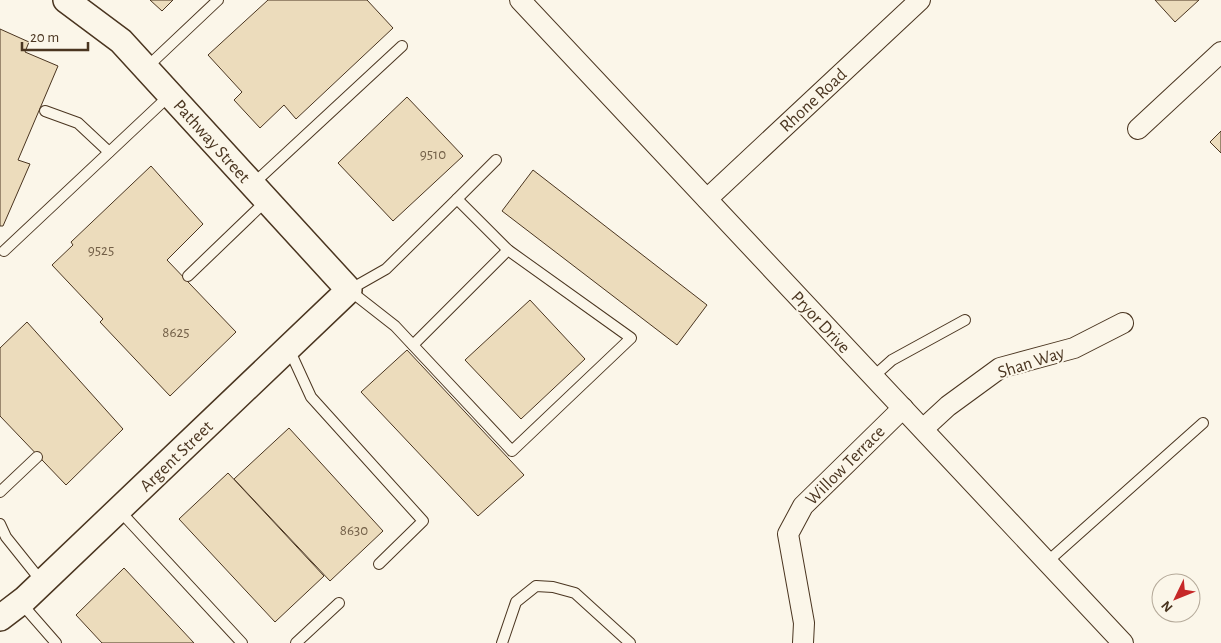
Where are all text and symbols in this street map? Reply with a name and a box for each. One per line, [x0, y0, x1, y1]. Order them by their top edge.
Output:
scale bar [22, 20, 89, 52]
text: 20 m [30, 30, 59, 45]
street label: Rhone Road [777, 65, 851, 136]
street label: Pathway Street [169, 97, 253, 187]
house number: 9510 [420, 147, 446, 162]
house number: 9525 [88, 243, 114, 258]
street label: Pryor Drive [787, 288, 853, 357]
house number: 8625 [162, 325, 190, 340]
street label: Shan Way [996, 344, 1067, 382]
street label: Argent Street [137, 418, 217, 496]
street label: Willow Terrace [803, 423, 889, 509]
house number: 8630 [340, 523, 368, 538]
north arrow [1151, 573, 1201, 623]
text: N [1159, 598, 1176, 615]

